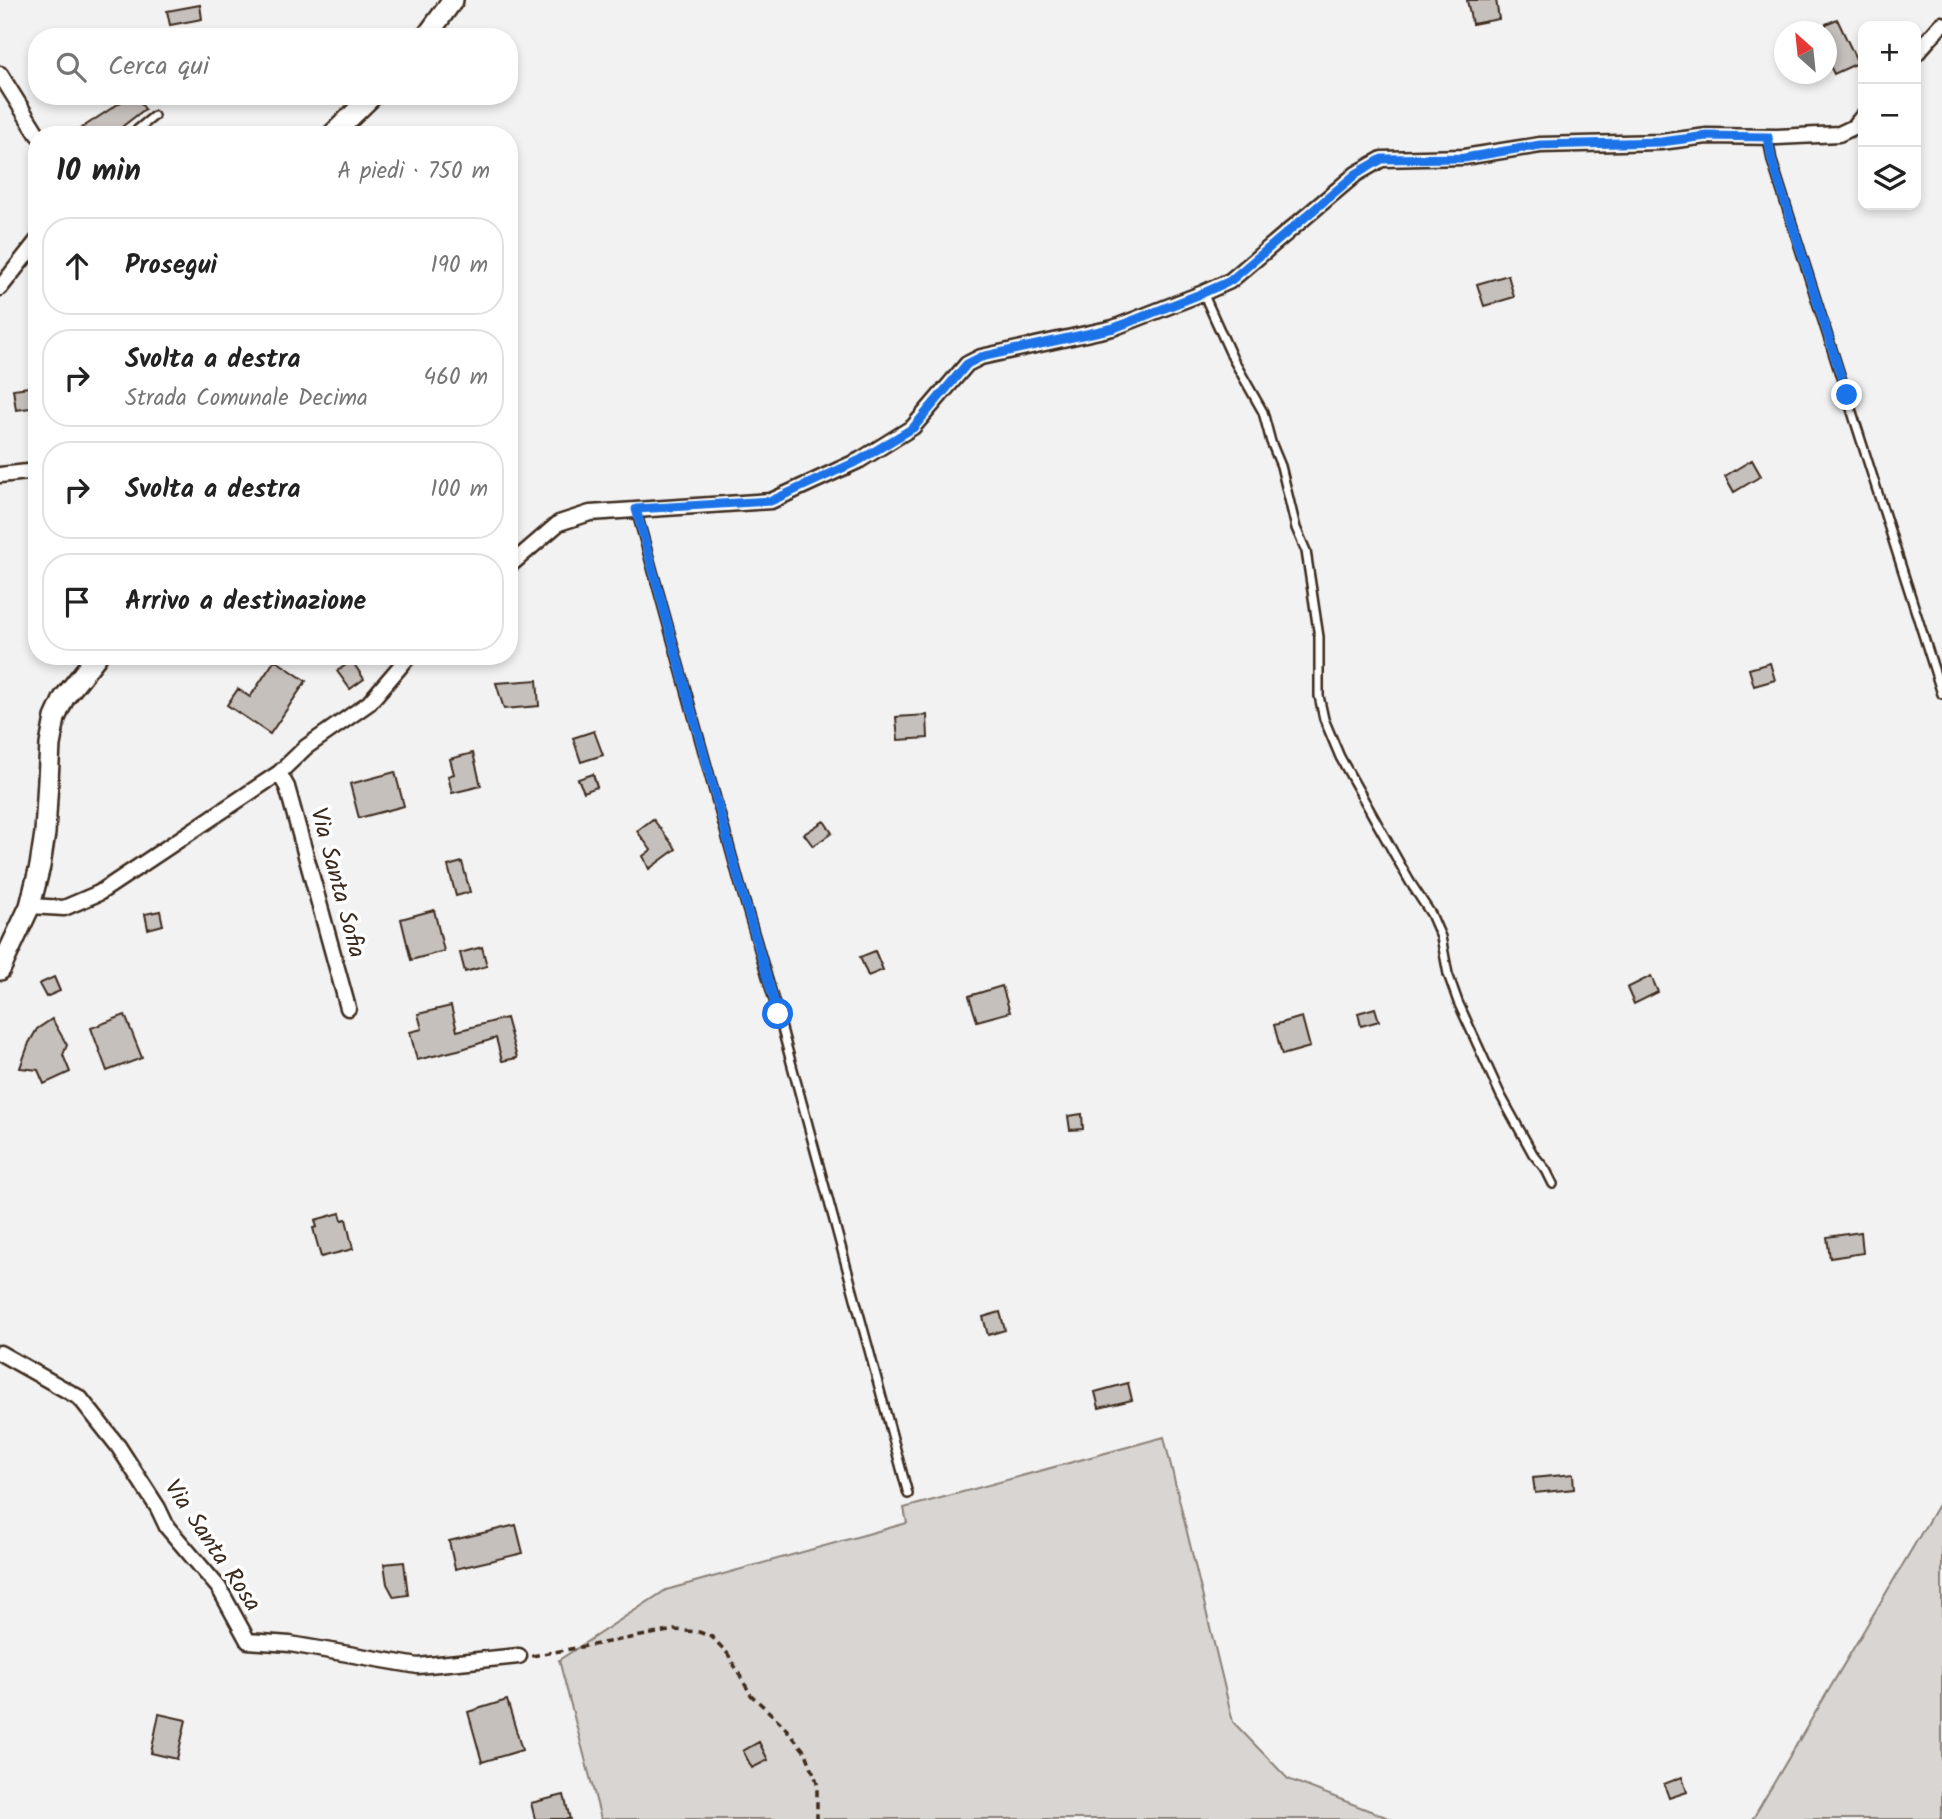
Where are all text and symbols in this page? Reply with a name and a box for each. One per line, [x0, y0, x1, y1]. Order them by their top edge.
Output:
north arrow [1774, 21, 1837, 84]
map controls [1858, 21, 1921, 210]
button: + [1858, 21, 1921, 84]
search box [28, 28, 518, 105]
text: Cerca qui [108, 46, 209, 88]
icon: search [52, 48, 90, 86]
button: − [1858, 84, 1921, 147]
button: layers [1858, 147, 1921, 210]
text: 10 min [56, 148, 141, 196]
text: A piedi · 750 m [337, 154, 490, 190]
text: Prosegui [125, 245, 217, 287]
icon: ahead [58, 247, 96, 285]
text: 190 m [431, 248, 488, 284]
text: Svolta a destra [125, 339, 301, 381]
icon: right [58, 359, 96, 397]
text: 460 m [424, 360, 488, 396]
route end [1831, 379, 1862, 410]
text: Strada Comunale Decima [125, 381, 368, 417]
text: Svolta a destra [125, 469, 301, 511]
icon: right [58, 471, 96, 509]
text: 100 m [430, 472, 488, 508]
text: Arrivo a destinazione [125, 581, 366, 623]
icon: arrive [58, 583, 96, 621]
street label: Via Santa Sofia [298, 804, 376, 962]
route start [762, 998, 793, 1029]
street label: Via Santa Rosa [153, 1472, 271, 1620]

